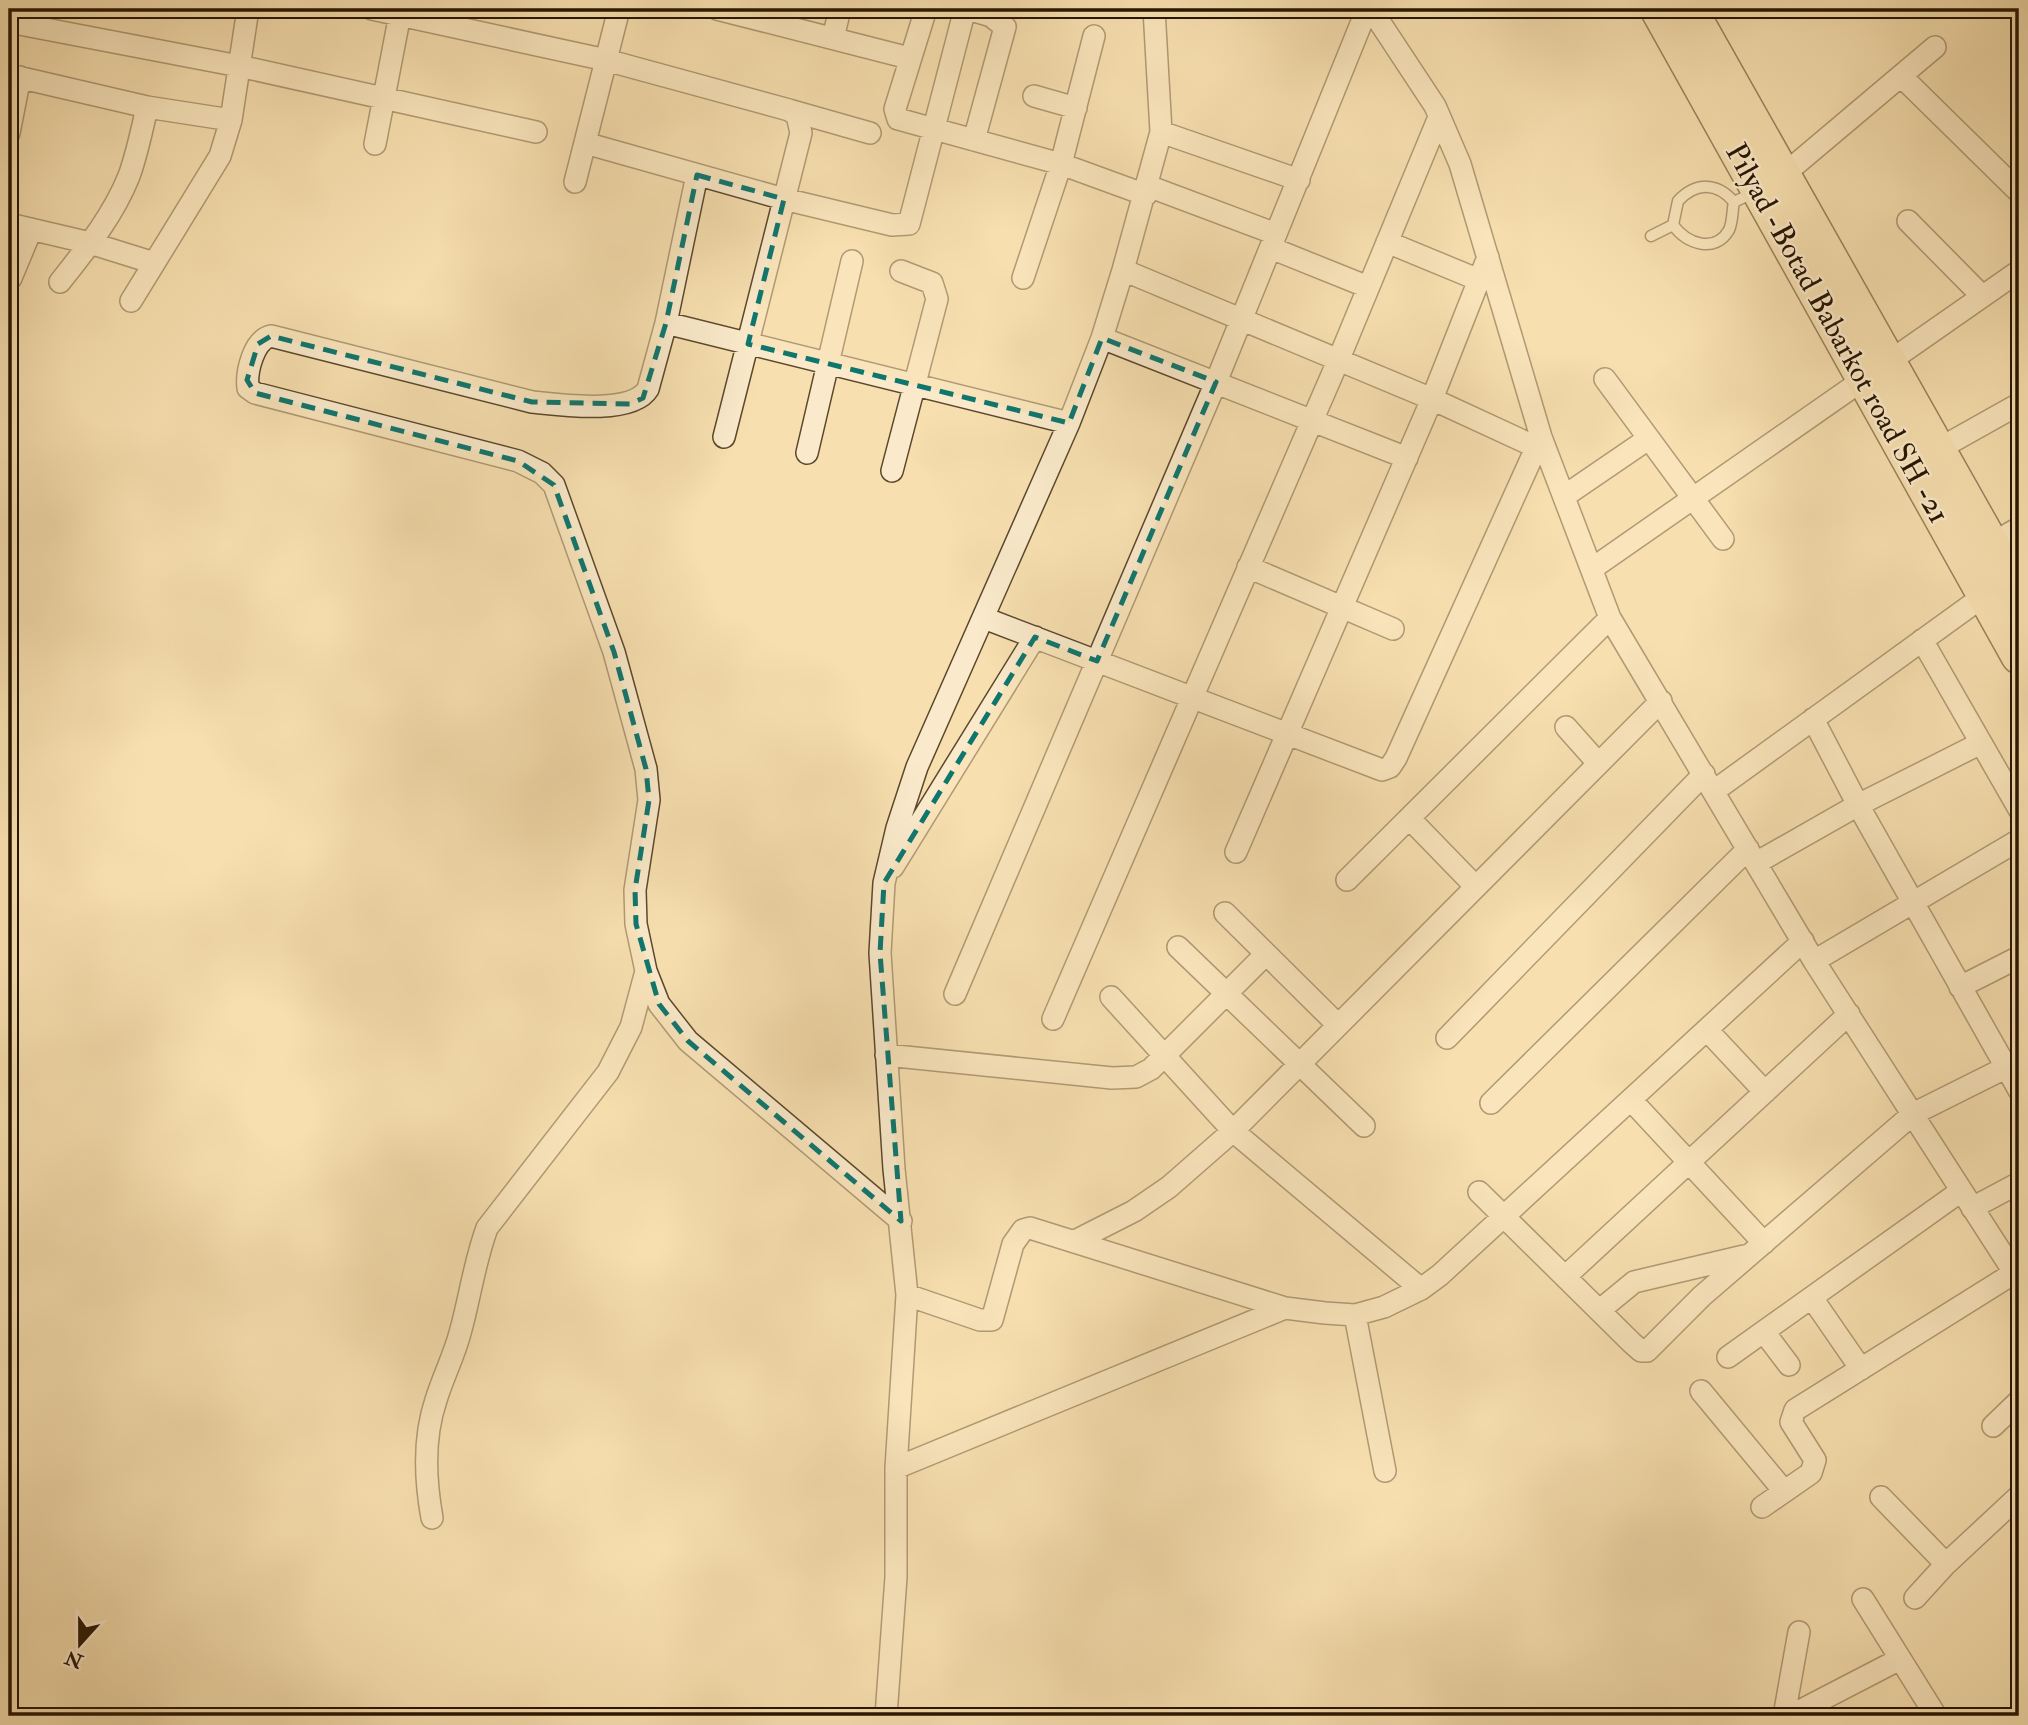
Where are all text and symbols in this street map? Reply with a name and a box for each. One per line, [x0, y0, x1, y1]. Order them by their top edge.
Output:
street label: Pilyad -Botad Babarkot road SH -21 [1717, 137, 1958, 530]
north arrow [46, 1610, 116, 1680]
text: N [61, 1644, 87, 1674]

